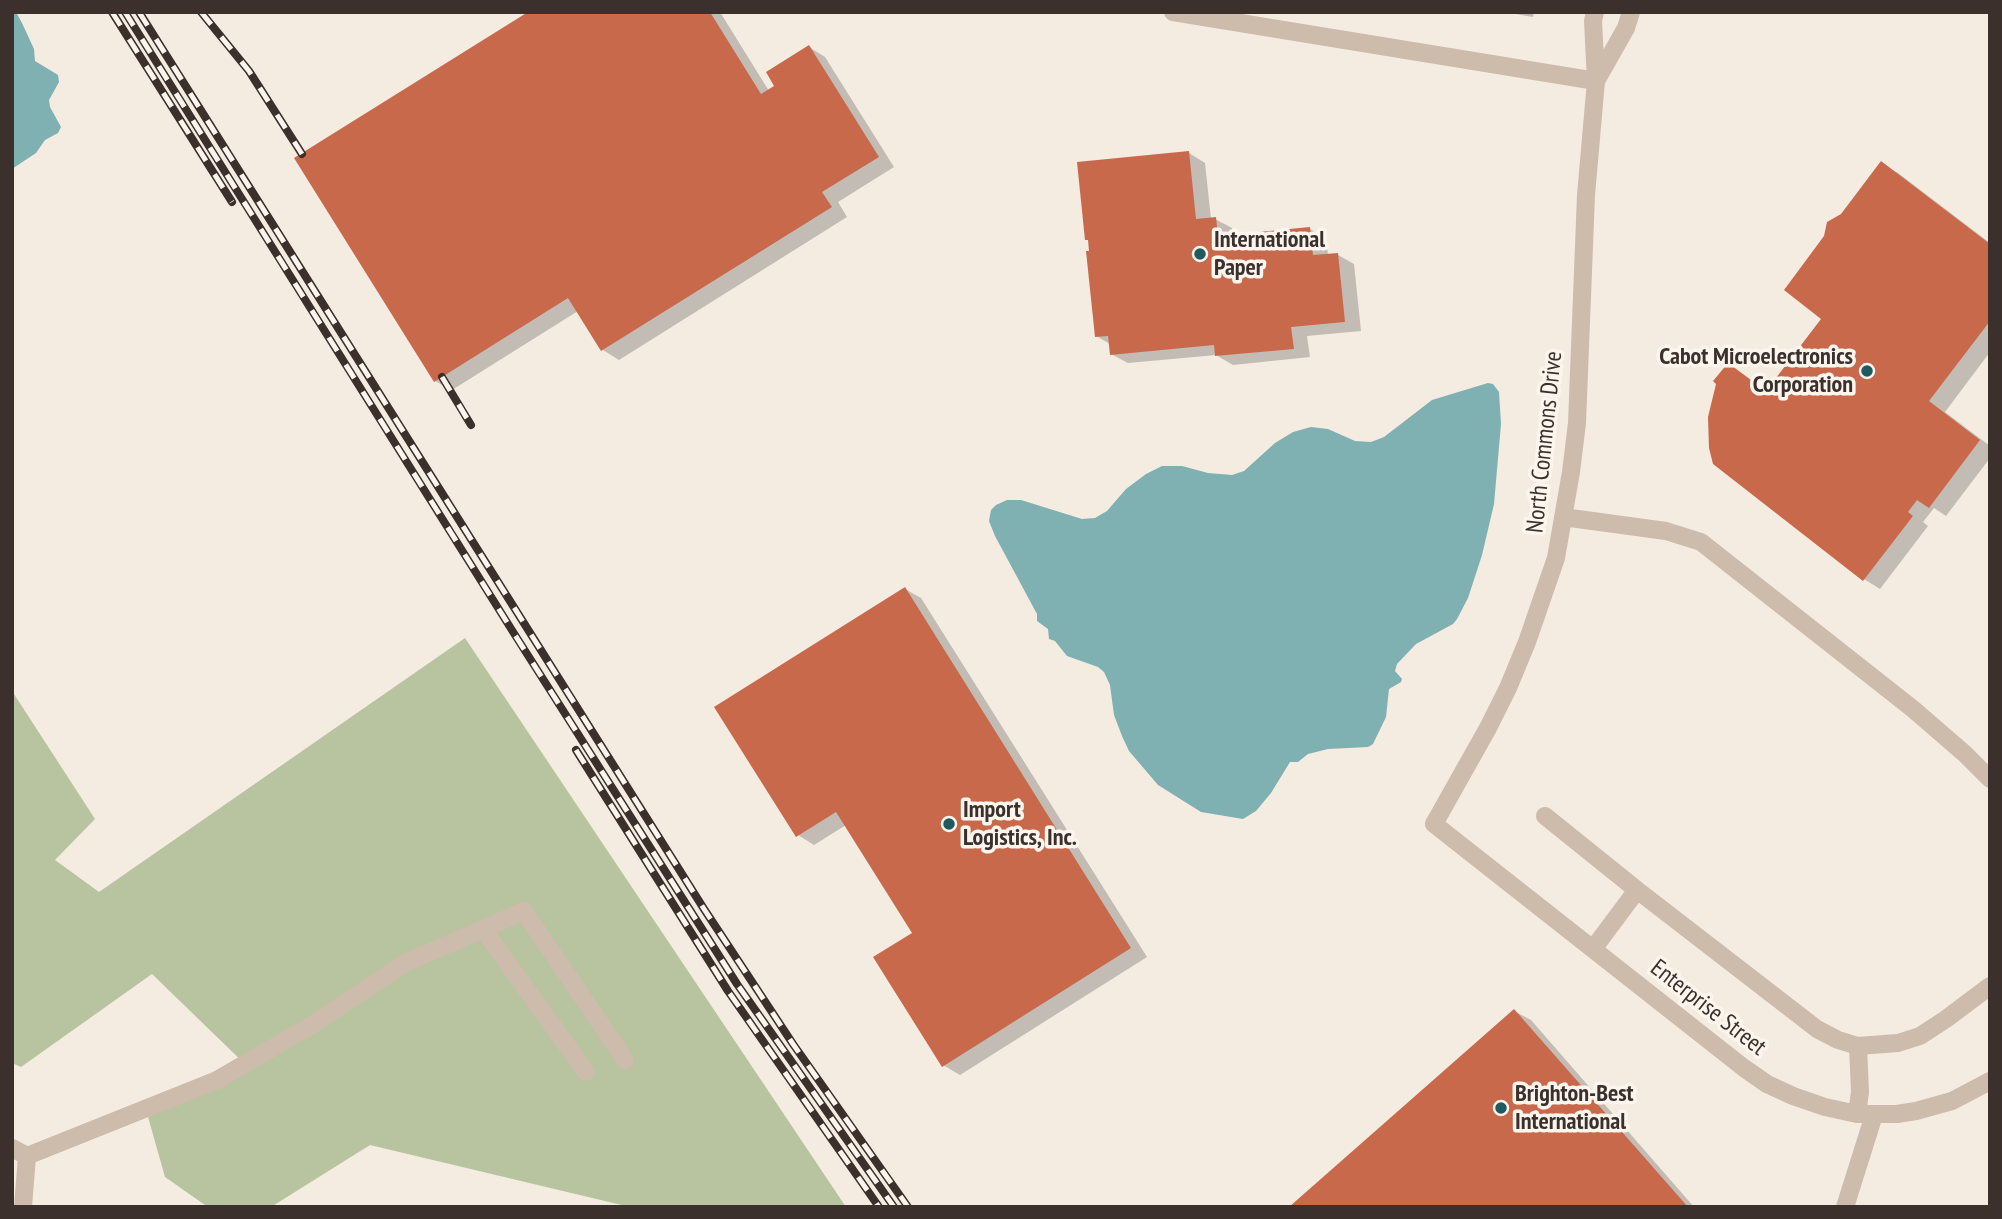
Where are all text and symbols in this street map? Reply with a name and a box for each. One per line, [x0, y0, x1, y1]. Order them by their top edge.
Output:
place label: International Paper [1214, 226, 1325, 282]
marker: International Paper [1192, 246, 1208, 262]
place label: Cabot Microelectronics Corporation [1659, 343, 1853, 399]
street label: North Commons Drive [1521, 350, 1569, 534]
marker: Cabot Microelectronics Corporation [1859, 363, 1875, 379]
place label: Import Logistics, Inc. [963, 796, 1077, 852]
marker: Import Logistics, Inc. [941, 816, 957, 832]
street label: Enterprise Street [1644, 954, 1772, 1062]
place label: Brighton-Best International [1515, 1080, 1634, 1136]
marker: Brighton-Best International [1493, 1100, 1509, 1116]

